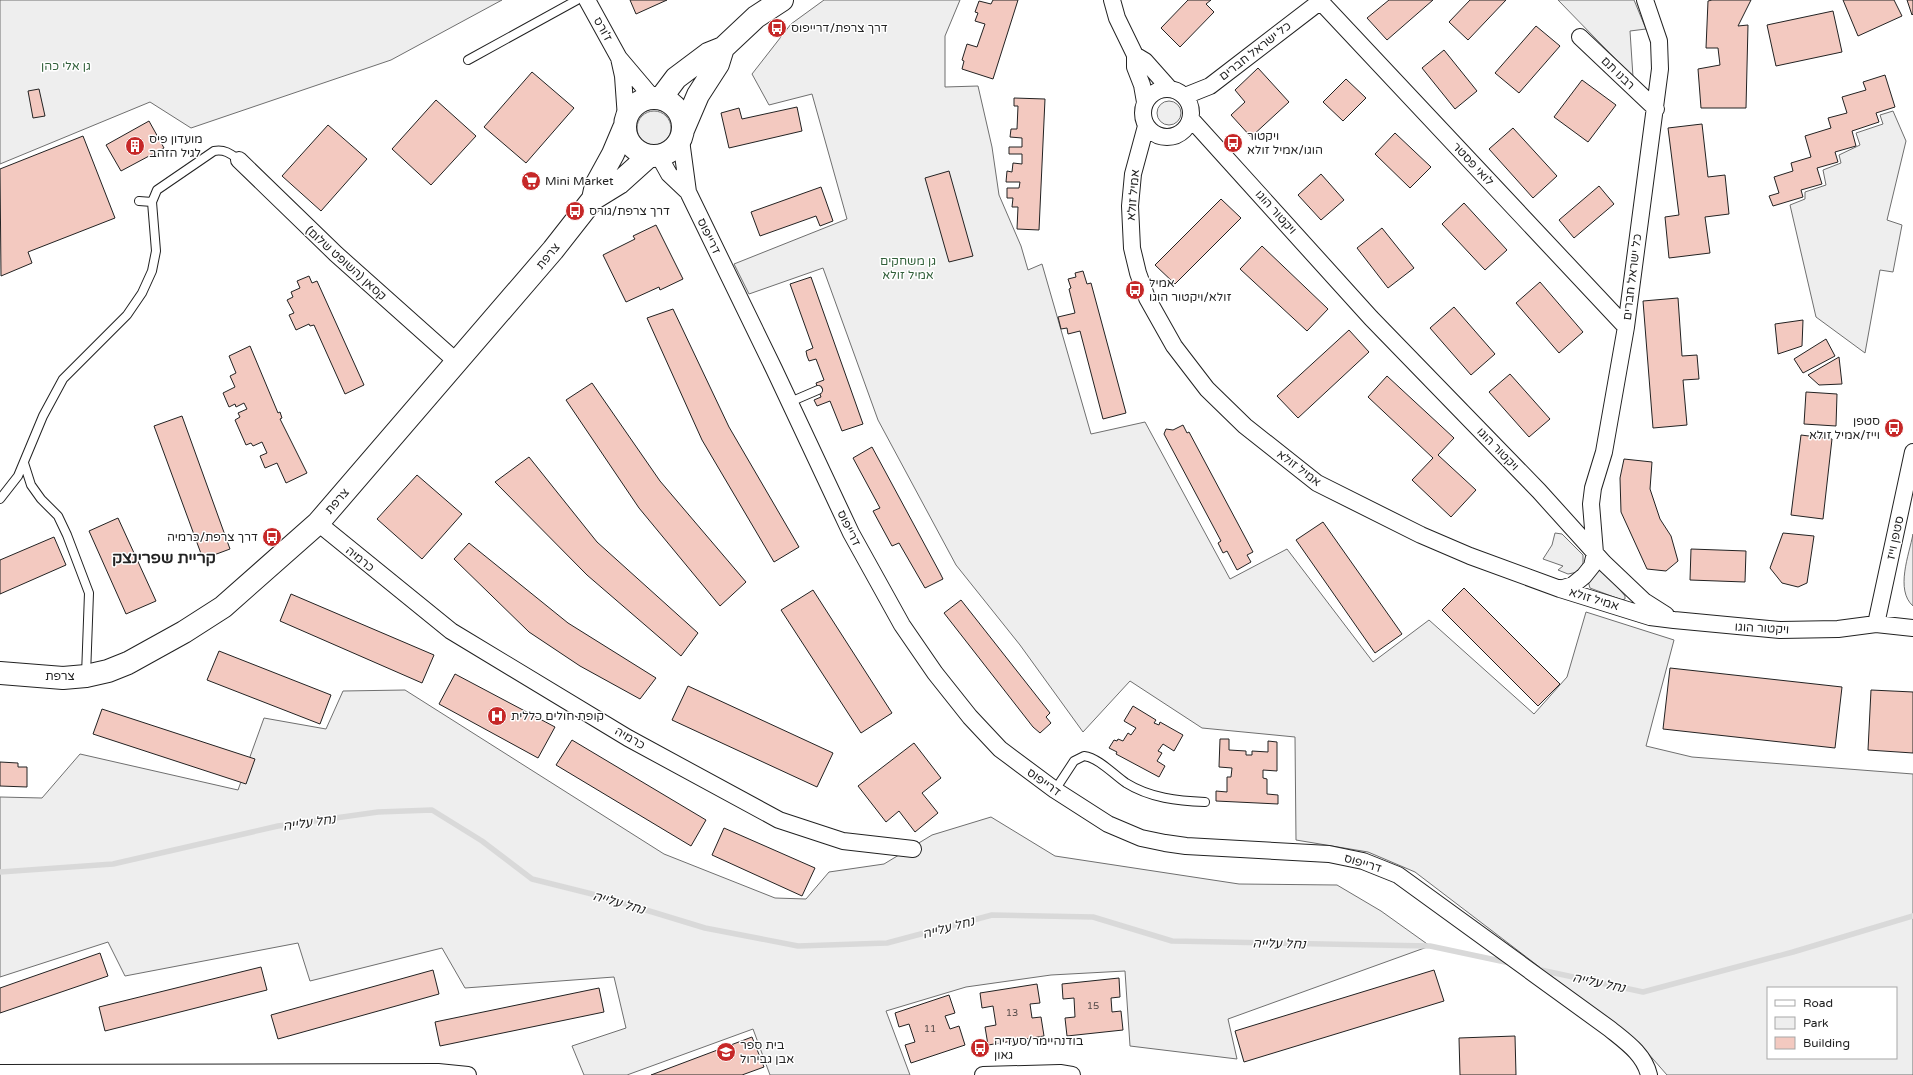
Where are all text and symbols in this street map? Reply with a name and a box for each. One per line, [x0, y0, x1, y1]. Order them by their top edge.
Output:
street label: ז'ורס [591, 14, 615, 44]
bus stop icon: דרך צרפת/דרייפוס [766, 17, 788, 39]
street label: כל ישראל חברים [1216, 19, 1294, 83]
place label: דרך צרפת/דרייפוס [791, 21, 888, 35]
street label: רבנו תם [1598, 54, 1638, 92]
park label: גן אלי כהן [41, 59, 91, 73]
place label: ויקטור הוגו/אמיל זולא [1247, 129, 1323, 157]
place label: מועדון פיס לגיל הזהב [149, 132, 203, 160]
bus stop icon: ויקטור הוגו/אמיל זולא [1222, 132, 1244, 154]
building icon: מועדון פיס לגיל הזהב [124, 135, 146, 157]
street label: לואי פסטר [1449, 139, 1497, 189]
street label: אמיל זולא [1124, 169, 1142, 221]
supermarket icon: Mini Market [520, 170, 542, 192]
place label: Mini Market [545, 174, 614, 188]
street label: ויקטור הוגו [1253, 187, 1299, 237]
bus stop icon: דרך צרפת/גורס [564, 200, 586, 222]
place label: דרך צרפת/גורס [589, 204, 670, 218]
street label: דרייפוס [694, 216, 724, 256]
street label: קסאן (השופט שלום) [303, 223, 389, 303]
street label: כל ישראל חברים [1620, 233, 1644, 321]
street label: צרפת [533, 240, 563, 272]
park label: גן משחקים אמיל זולא [880, 254, 936, 282]
place label: אמיל זולא/ויקטור הוגו [1149, 276, 1231, 304]
bus stop icon: אמיל זולא/ויקטור הוגו [1124, 279, 1146, 301]
place label: סטפן וייז/אמיל זולא [1809, 414, 1880, 442]
bus stop icon: סטפן וייז/אמיל זולא [1883, 417, 1905, 439]
street label: ויקטור הוגו [1474, 425, 1522, 473]
street label: אמיל זולא [1274, 447, 1324, 489]
street label: צרפת [322, 485, 352, 517]
street label: דרייפוס [834, 508, 864, 548]
street label: סטפן וייז [1884, 515, 1906, 561]
bus stop icon: דרך צרפת/כרמיה [261, 526, 283, 548]
place label: דרך צרפת/כרמיה [167, 530, 258, 544]
street label: כרמיה [343, 543, 377, 575]
district label: קריית שפרינצק [112, 548, 216, 568]
street label: אמיל זולא [1567, 585, 1621, 613]
street label: ויקטור הוגו [1734, 620, 1790, 636]
street label: צרפת [45, 669, 75, 683]
hospital icon: קופת חולים כללית [486, 705, 508, 727]
place label: קופת חולים כללית [511, 709, 604, 723]
street label: כרמיה [612, 724, 648, 752]
street label: דרייפוס [1024, 765, 1064, 799]
water label: נחל עלייה [282, 811, 338, 835]
street label: דרייפוס [1342, 851, 1384, 875]
water label: נחל עלייה [591, 888, 648, 918]
water label: נחל עלייה [920, 913, 977, 943]
water label: נחל עלייה [1252, 936, 1307, 952]
water label: נחל עלייה [1571, 970, 1628, 997]
legend [1767, 987, 1897, 1059]
text: Road [1803, 996, 1833, 1010]
house number: 15 [1087, 1000, 1099, 1012]
house number: 13 [1006, 1007, 1018, 1019]
text: Park [1803, 1016, 1829, 1030]
house number: 11 [924, 1023, 936, 1035]
place label: בודנהיימר/סעדיה גאון [994, 1034, 1084, 1062]
text: Building [1803, 1036, 1850, 1050]
bus stop icon: בודנהיימר/סעדיה גאון [969, 1037, 991, 1059]
place label: בית ספר אבן גבירול [740, 1038, 794, 1066]
school or university icon: בית ספר אבן גבירול [715, 1041, 737, 1063]

